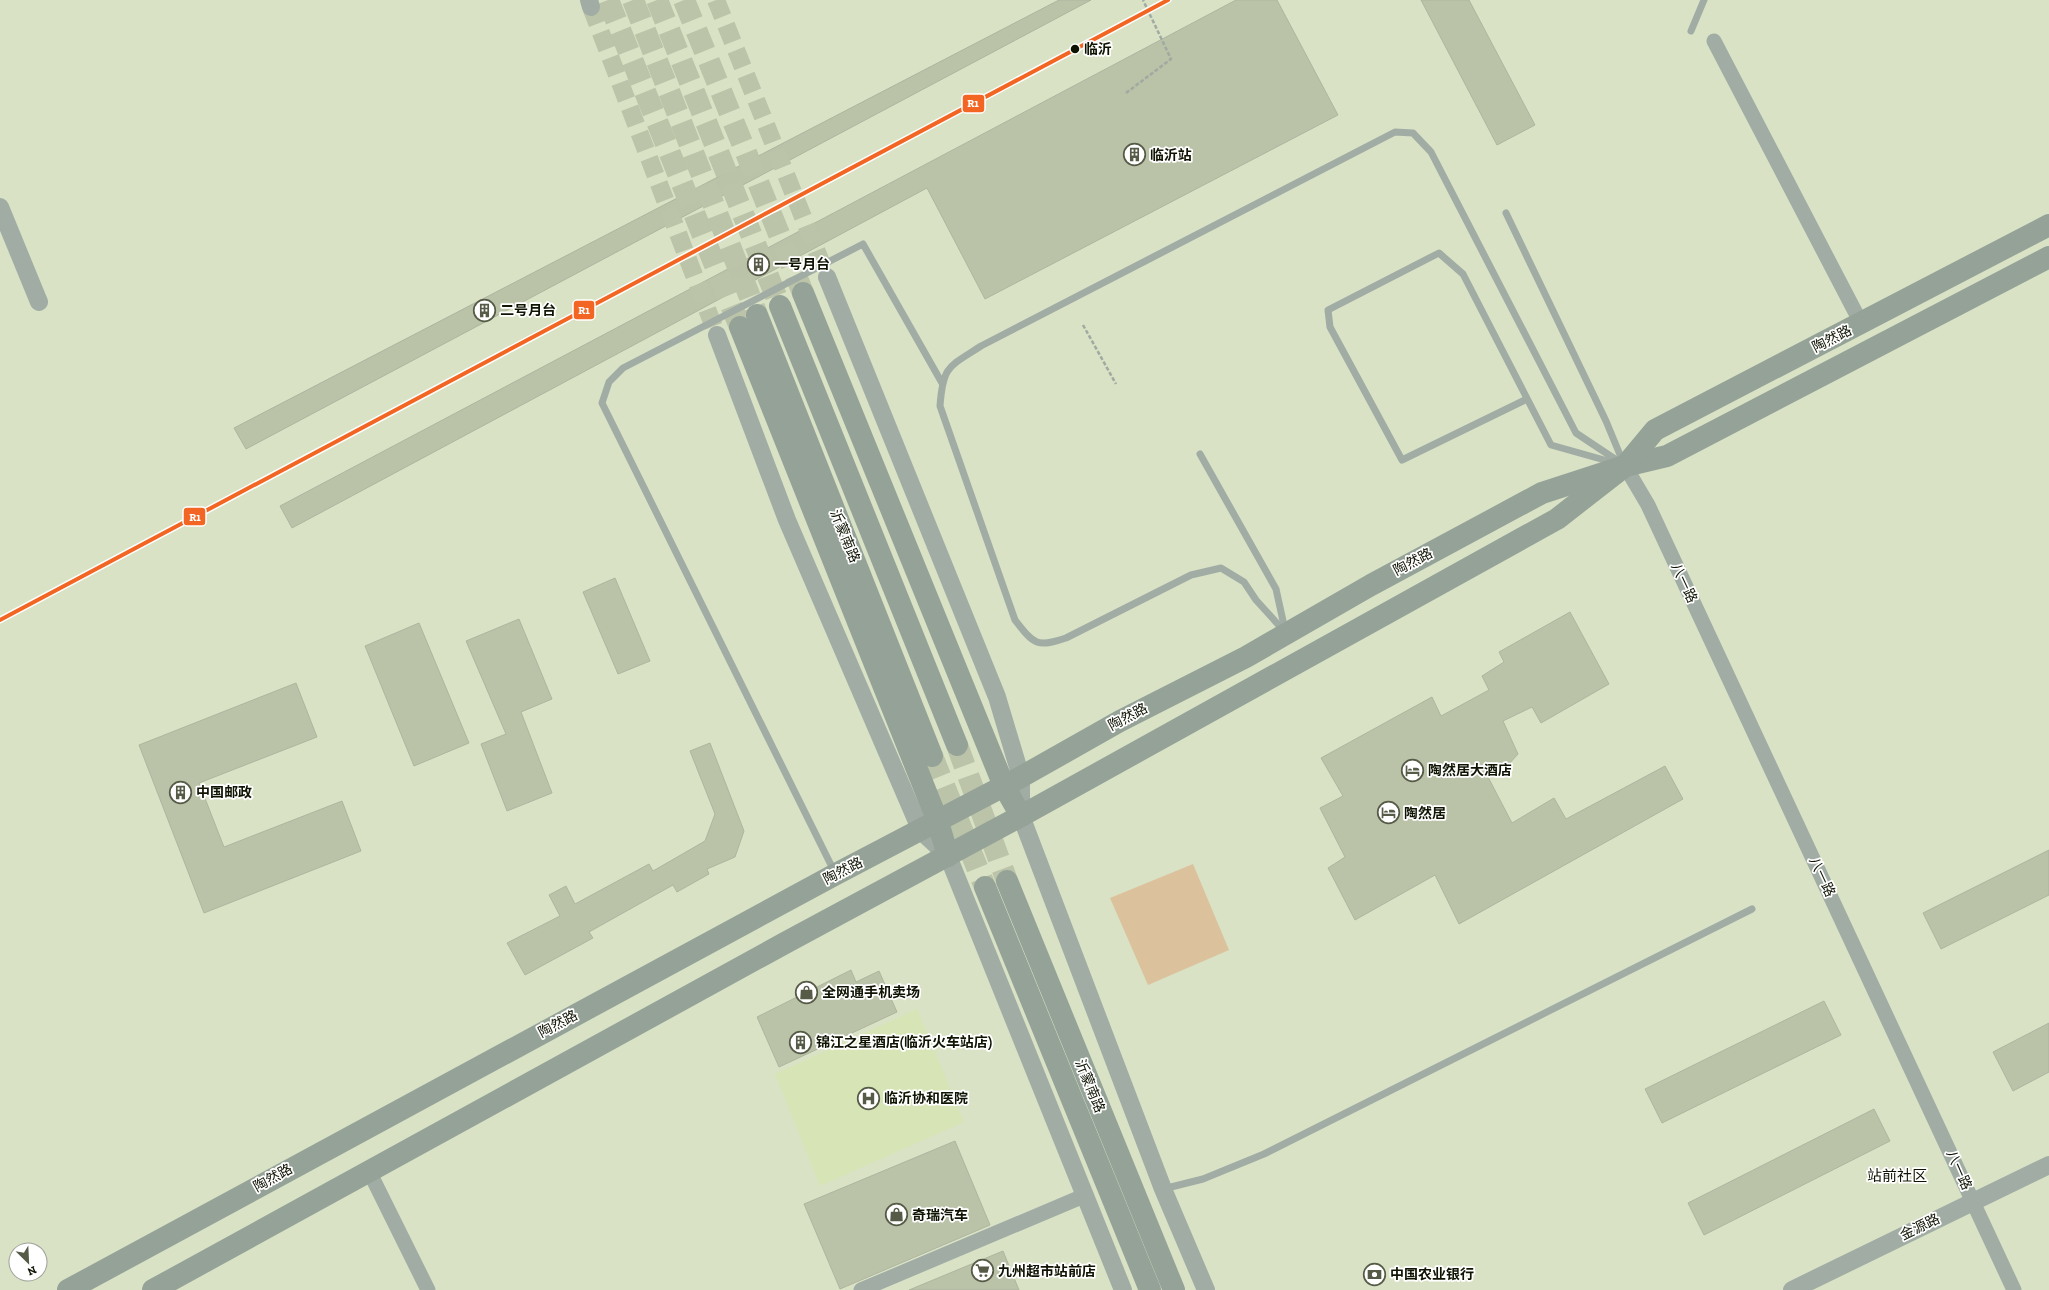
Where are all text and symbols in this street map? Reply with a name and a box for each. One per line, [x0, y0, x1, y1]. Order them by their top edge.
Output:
place label: 临沂 [1084, 41, 1112, 58]
marker: 临沂 [1069, 43, 1081, 55]
line badge: R1 [962, 94, 985, 113]
text: R1 [967, 97, 979, 110]
building icon: 临沂站 [1121, 142, 1147, 168]
place label: 临沂站 [1150, 147, 1192, 164]
building icon: 一号月台 [745, 251, 771, 277]
place label: 一号月台 [774, 256, 830, 273]
building icon: 二号月台 [471, 297, 497, 323]
line badge: R1 [573, 300, 595, 320]
place label: 二号月台 [500, 302, 556, 319]
text: R1 [578, 304, 590, 317]
street label: 陶然路 [1809, 322, 1855, 356]
line badge: R1 [183, 507, 206, 526]
street label: 沂蒙南路 [827, 507, 863, 565]
text: R1 [189, 511, 201, 524]
street label: 陶然路 [1390, 545, 1436, 579]
street label: 八一路 [1667, 560, 1701, 606]
street label: 陶然路 [1105, 700, 1151, 734]
hotel icon: 陶然居大酒店 [1399, 757, 1425, 783]
place label: 陶然居大酒店 [1428, 762, 1512, 779]
building icon: 中国邮政 [167, 779, 193, 805]
place label: 中国邮政 [196, 784, 252, 801]
hotel icon: 陶然居 [1375, 800, 1401, 826]
place label: 陶然居 [1404, 805, 1446, 822]
street label: 陶然路 [820, 854, 866, 888]
street label: 八一路 [1805, 854, 1839, 900]
shop icon: 全网通手机卖场 [794, 979, 820, 1005]
place label: 全网通手机卖场 [822, 984, 920, 1001]
street label: 陶然路 [535, 1007, 581, 1041]
building icon: 锦江之星酒店(临沂火车站店) [787, 1029, 813, 1055]
place label: 锦江之星酒店(临沂火车站店) [816, 1034, 992, 1051]
street label: 沂蒙南路 [1072, 1057, 1108, 1115]
hospital icon: 临沂协和医院 [856, 1085, 882, 1111]
place label: 临沂协和医院 [884, 1090, 968, 1107]
street label: 八一路 [1943, 1147, 1975, 1193]
street label: 陶然路 [251, 1160, 295, 1196]
district label: 站前社区 [1867, 1167, 1927, 1185]
shop icon: 奇瑞汽车 [884, 1202, 910, 1228]
place label: 奇瑞汽车 [912, 1207, 968, 1224]
street label: 金源路 [1897, 1210, 1943, 1244]
north arrow [8, 1242, 48, 1282]
supermarket icon: 九州超市站前店 [970, 1258, 996, 1284]
bank icon: 中国农业银行 [1361, 1261, 1387, 1287]
text: N [25, 1263, 38, 1279]
place label: 九州超市站前店 [998, 1263, 1096, 1280]
place label: 中国农业银行 [1390, 1266, 1474, 1283]

